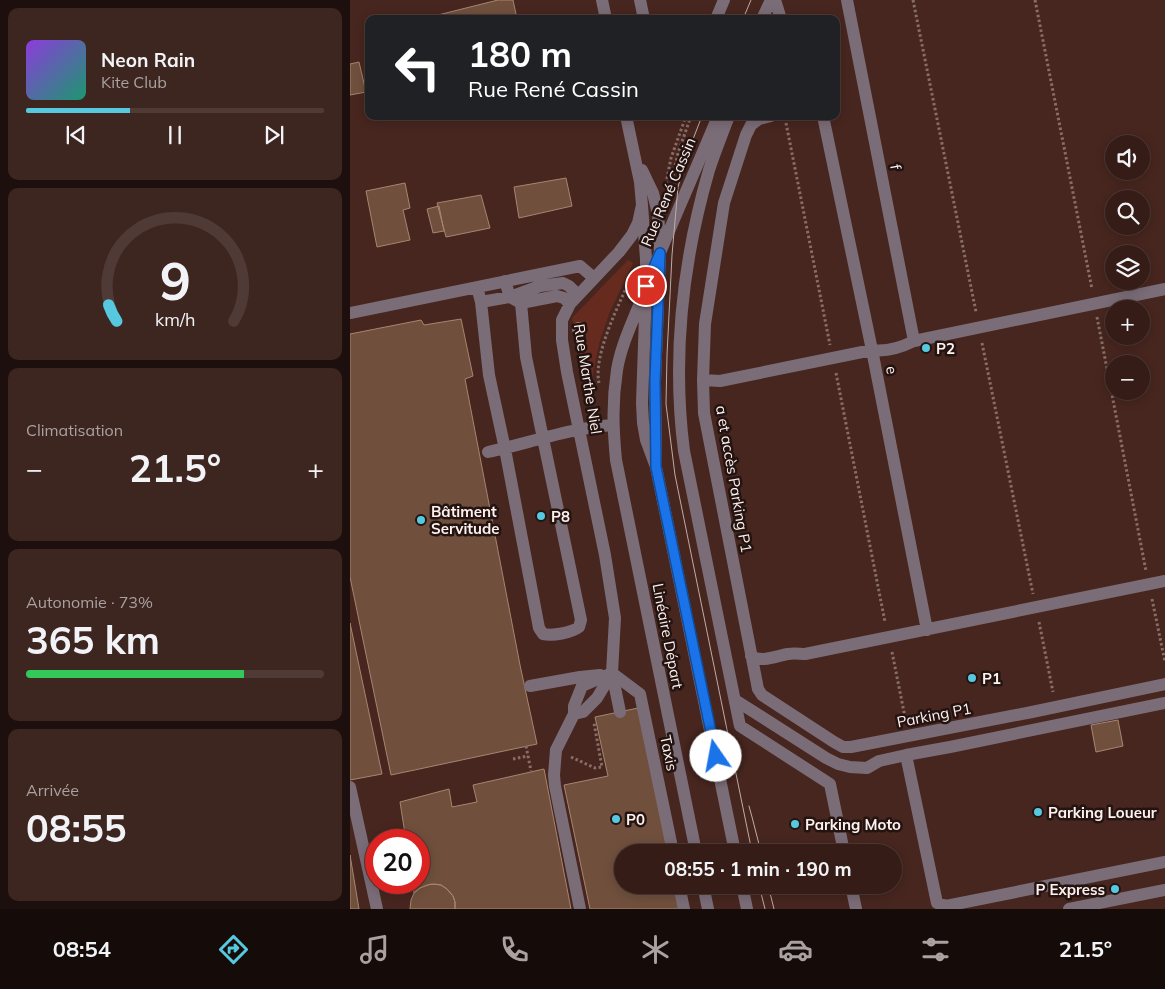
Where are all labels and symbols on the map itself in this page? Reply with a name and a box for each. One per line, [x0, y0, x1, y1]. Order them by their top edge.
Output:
street label: Rue René Cassin [636, 135, 700, 249]
street label: f [886, 163, 906, 172]
pin [625, 265, 667, 307]
street label: Rue Marthe Niel [570, 322, 606, 436]
place label: P2 [936, 339, 955, 358]
marker: P2 [920, 342, 932, 354]
street label: e [882, 364, 902, 376]
street label: a et accès Parking P1 [712, 404, 756, 554]
place label: Bâtiment Servitude [431, 502, 499, 538]
place label: P8 [551, 507, 570, 526]
marker: P8 [535, 510, 547, 522]
marker: Bâtiment Servitude [415, 514, 427, 526]
street label: Linéaire Départ [648, 582, 688, 690]
place label: P1 [982, 669, 1001, 688]
marker: P1 [966, 672, 978, 684]
street label: Parking P1 [895, 698, 973, 732]
position arrow [689, 729, 741, 781]
street label: Taxis [656, 733, 682, 773]
place label: Parking Loueur [1048, 803, 1157, 822]
marker: Parking Loueur [1032, 806, 1044, 818]
place label: P0 [626, 810, 645, 829]
marker: P0 [610, 813, 622, 825]
place label: Parking Moto [805, 815, 901, 834]
marker: Parking Moto [789, 818, 801, 830]
speed limit sign: 20 [365, 829, 430, 894]
place label: P Express [1035, 880, 1105, 899]
marker: P Express [1109, 883, 1121, 895]

